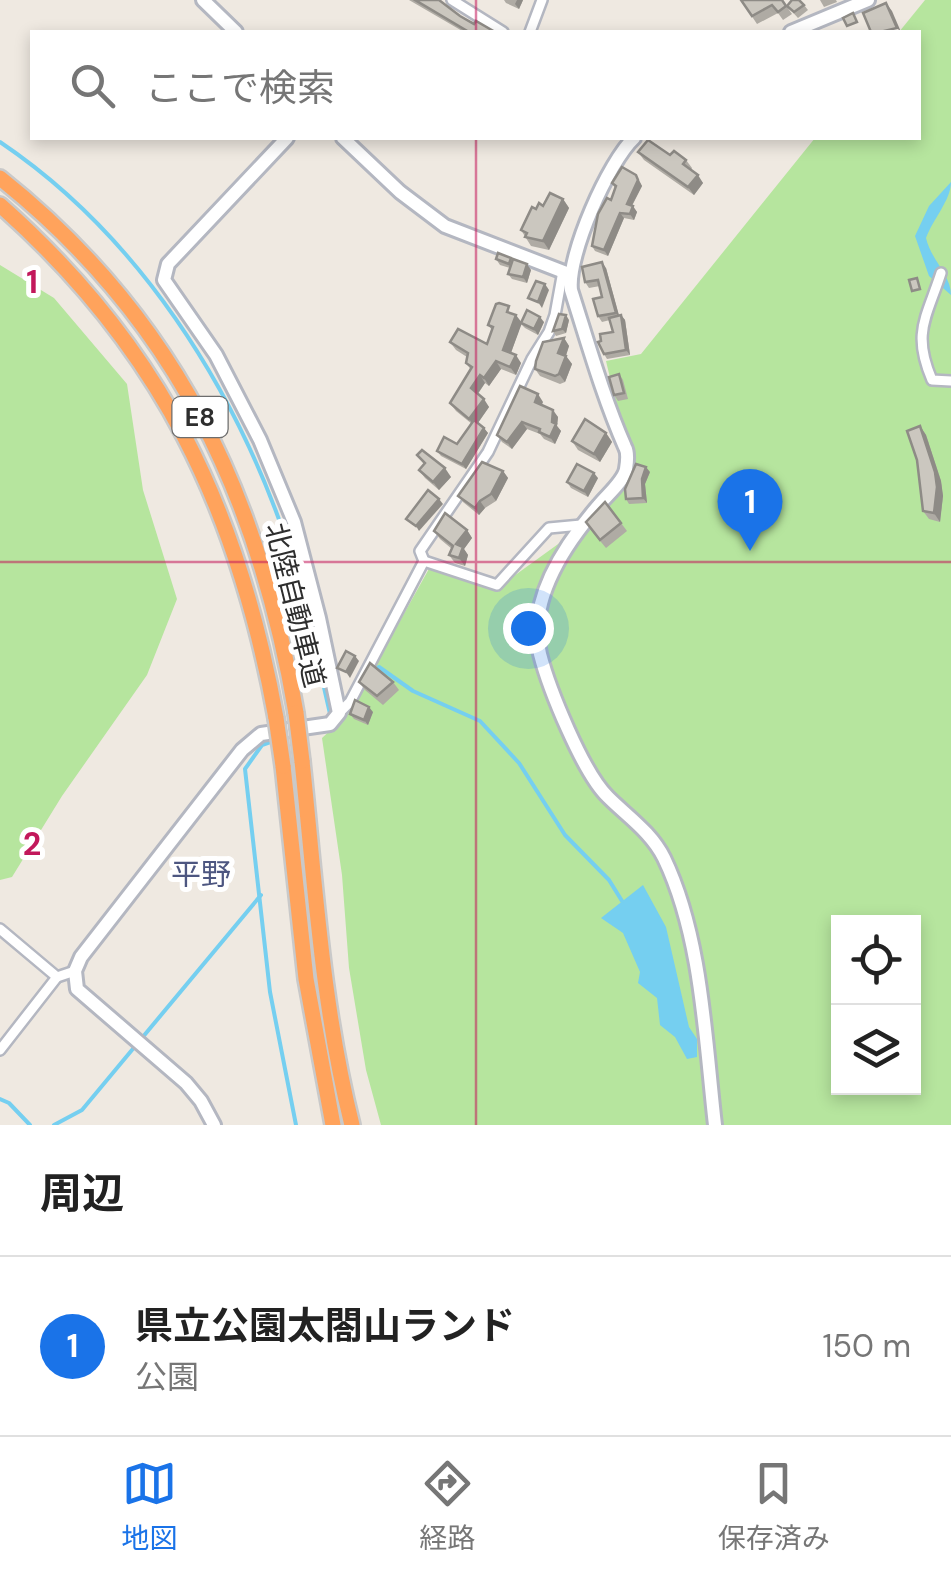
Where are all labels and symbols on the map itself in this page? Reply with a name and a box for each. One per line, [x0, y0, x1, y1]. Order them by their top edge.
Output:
text: 1 [26, 261, 38, 303]
road number: E8 [172, 397, 228, 437]
pin: 1 [718, 468, 782, 551]
street label: 北陸自動車道 [257, 519, 333, 691]
your location [503, 603, 554, 654]
text: 2 [23, 823, 41, 865]
district label: 平野 [171, 855, 231, 894]

